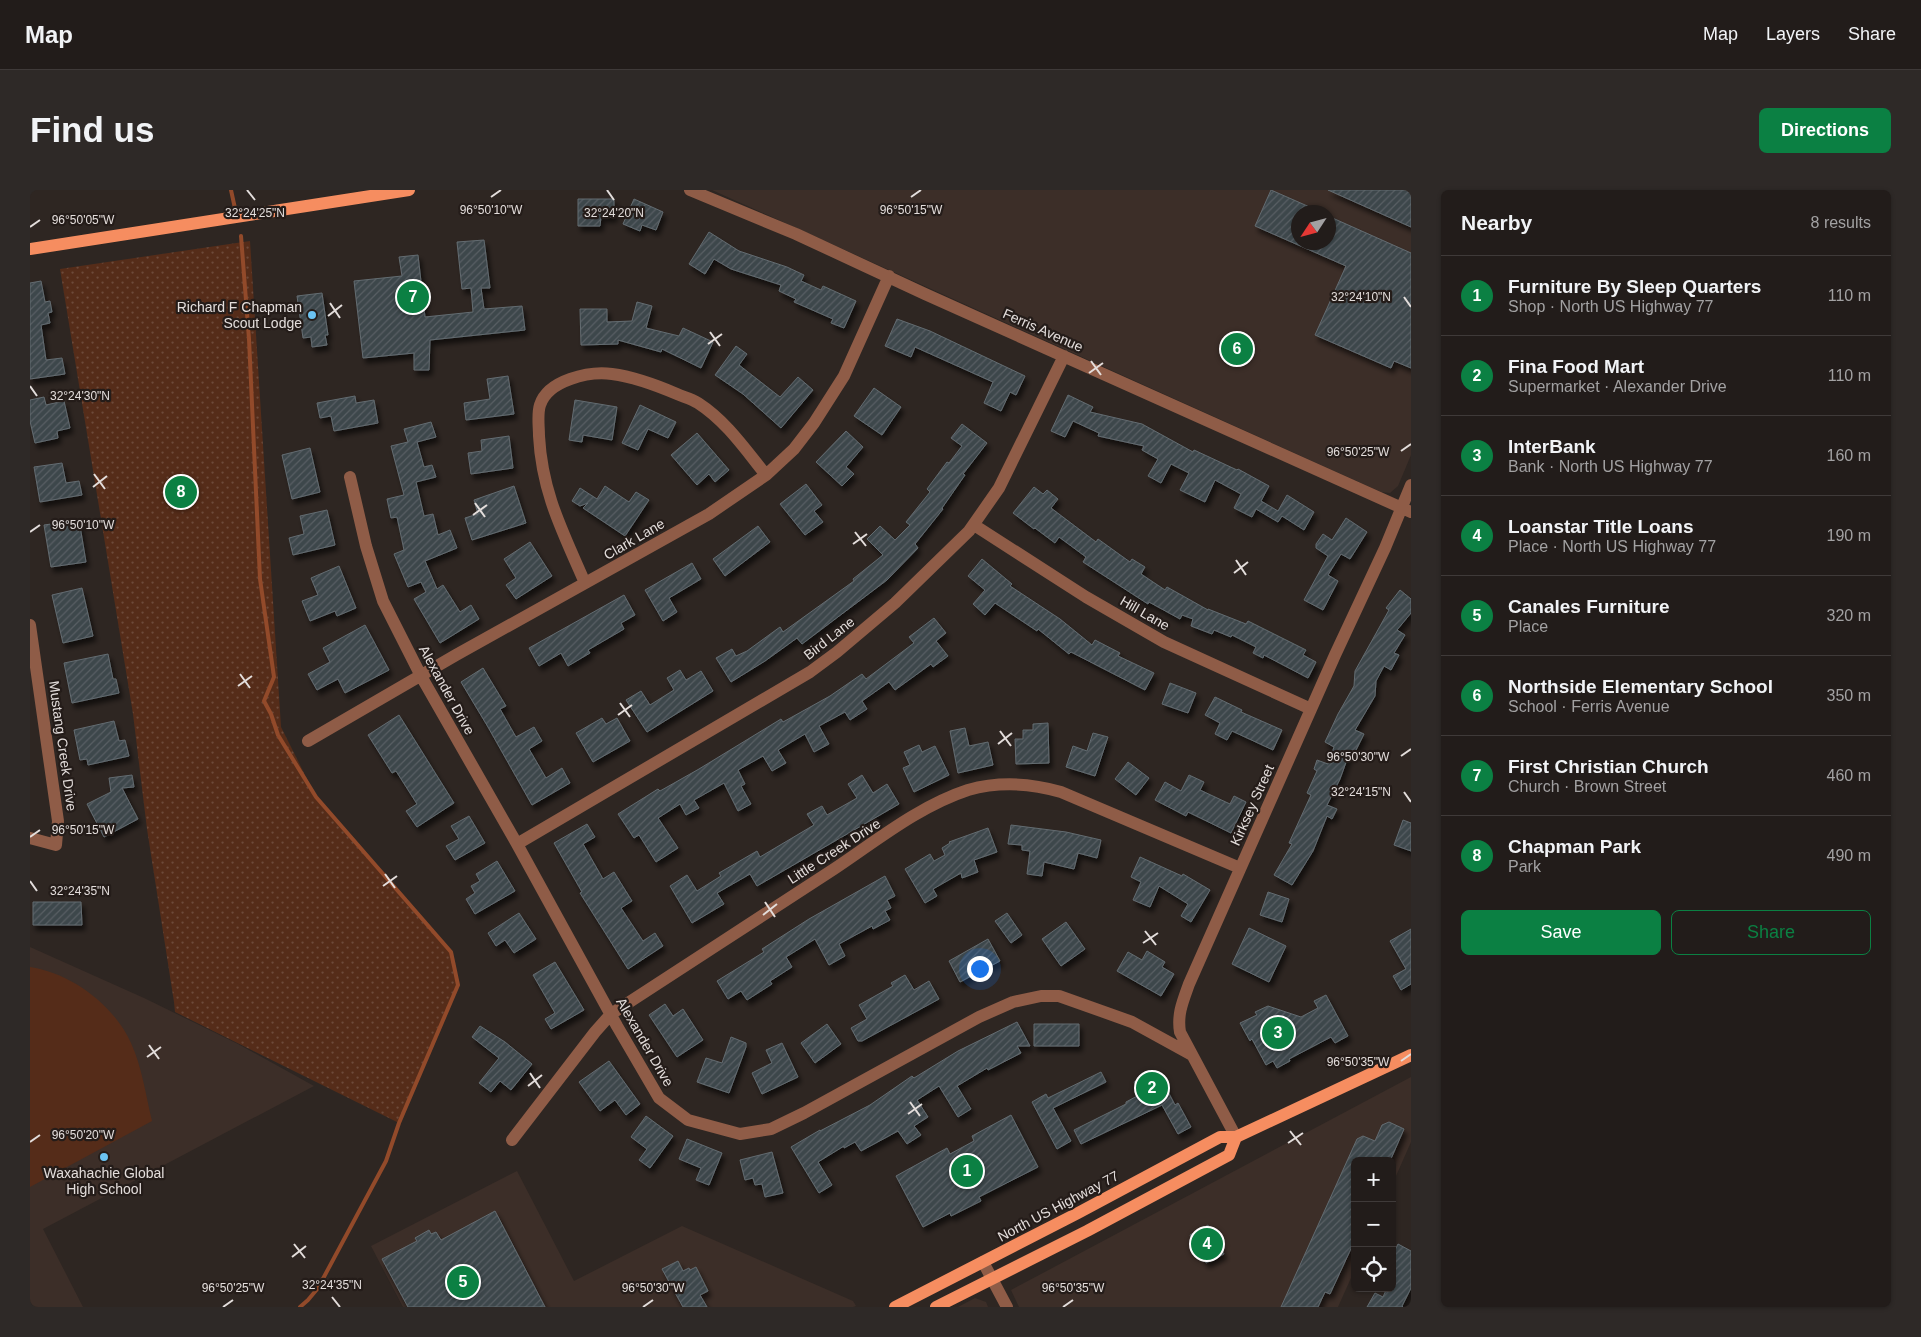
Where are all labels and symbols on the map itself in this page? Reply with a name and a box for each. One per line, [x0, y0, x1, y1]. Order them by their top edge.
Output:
text: 96°50'10"W [460, 203, 523, 217]
text: 96°50'15"W [880, 203, 943, 217]
north arrow [1291, 205, 1336, 250]
text: 32°24'25"N [225, 206, 285, 220]
text: 32°24'20"N [584, 206, 644, 220]
text: 96°50'05"W [52, 213, 115, 227]
pin: 7 [397, 278, 429, 316]
text: 32°24'10"N [1331, 290, 1391, 304]
place label: Richard F Chapman Scout Lodge [177, 299, 302, 331]
street label: Ferris Avenue [1000, 305, 1086, 355]
marker: Richard F Chapman Scout Lodge [306, 309, 318, 321]
pin: 6 [1221, 330, 1253, 368]
text: 32°24'30"N [50, 389, 110, 403]
text: 96°50'25"W [1327, 445, 1390, 459]
pin: 8 [165, 473, 197, 511]
street label: Clark Lane [601, 515, 668, 563]
text: 96°50'10"W [52, 518, 115, 532]
street label: Hill Lane [1117, 592, 1173, 634]
street label: Bird Lane [800, 613, 858, 663]
street label: Alexander Drive [416, 643, 478, 738]
street label: Mustang Creek Drive [46, 680, 80, 812]
text: 96°50'30"W [1327, 750, 1390, 764]
street label: Kirksey Street [1227, 762, 1277, 848]
text: 32°24'15"N [1331, 785, 1391, 799]
street label: Little Creek Drive [785, 815, 884, 887]
text: 96°50'15"W [52, 823, 115, 837]
text: 32°24'35"N [50, 884, 110, 898]
your location [967, 956, 993, 982]
street label: Alexander Drive [613, 995, 677, 1089]
pin: 3 [1262, 1014, 1294, 1052]
text: 96°50'35"W [1327, 1055, 1390, 1069]
pin: 2 [1136, 1069, 1168, 1107]
text: 96°50'20"W [52, 1128, 115, 1142]
marker: Waxahachie Global High School [98, 1151, 110, 1163]
pin: 1 [951, 1152, 983, 1190]
place label: Waxahachie Global High School [44, 1165, 164, 1197]
street label: North US Highway 77 [995, 1167, 1121, 1245]
pin: 4 [1191, 1225, 1223, 1263]
pin: 5 [447, 1263, 479, 1301]
text: 32°24'35"N [302, 1278, 362, 1292]
text: 96°50'25"W [202, 1281, 265, 1295]
text: 96°50'30"W [622, 1281, 685, 1295]
text: 96°50'35"W [1042, 1281, 1105, 1295]

